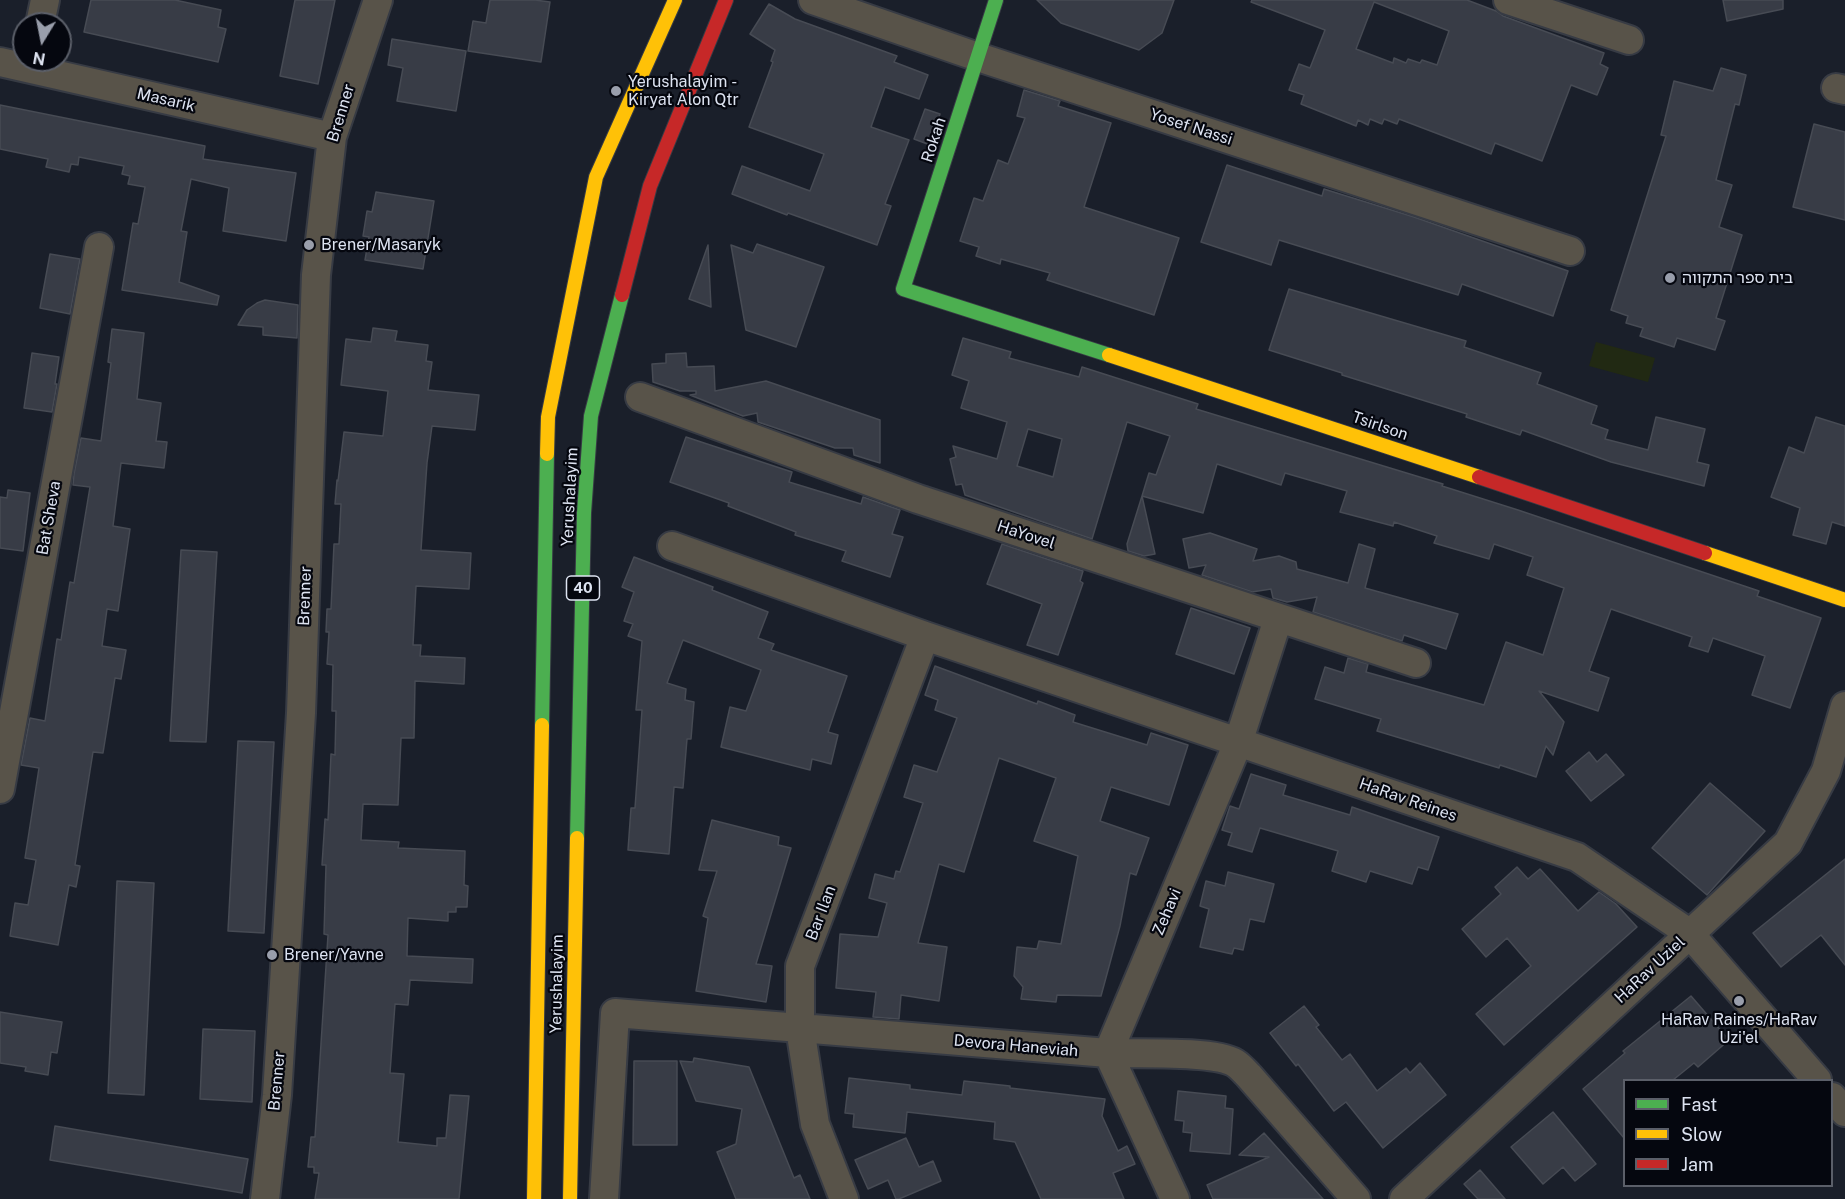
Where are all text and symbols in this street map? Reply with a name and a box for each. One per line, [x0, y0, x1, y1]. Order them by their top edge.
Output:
north arrow [12, 12, 72, 72]
text: N [31, 48, 47, 69]
place label: Yerushalayim - Kiryat Alon Qtr [628, 72, 739, 110]
street label: Brenner [323, 82, 359, 144]
street label: Masarik [135, 84, 197, 116]
marker: Yerushalayim - Kiryat Alon Qtr [609, 84, 623, 98]
street label: Yosef Nassi [1147, 105, 1235, 149]
street label: Rokah [918, 115, 950, 165]
place label: Brener/Masaryk [321, 235, 441, 255]
marker: Brener/Masaryk [302, 238, 316, 252]
place label: בית ספר התקווה [1682, 268, 1793, 288]
marker: בית ספר התקווה [1663, 271, 1677, 285]
street label: Tsirlson [1350, 408, 1410, 444]
street label: Yerushalayim [558, 447, 582, 547]
street label: Bat Sheva [33, 479, 65, 557]
street label: HaYovel [995, 517, 1057, 553]
street label: Brenner [294, 566, 316, 626]
road number: 40 [566, 576, 600, 600]
street label: HaRav Reines [1357, 774, 1459, 826]
street label: Bar Ilan [802, 883, 840, 943]
street label: Zehavi [1149, 886, 1185, 938]
street label: HaRav Uziel [1611, 933, 1689, 1007]
street label: Yerushalayim [547, 934, 567, 1034]
place label: Brener/Yavne [284, 945, 384, 965]
marker: Brener/Yavne [265, 948, 279, 962]
marker: HaRav Raines/HaRav Uzi'el [1732, 994, 1746, 1008]
place label: HaRav Raines/HaRav Uzi'el [1661, 1010, 1817, 1048]
street label: Devora Haneviah [953, 1031, 1079, 1061]
street label: Brenner [265, 1050, 289, 1112]
legend [1623, 1079, 1833, 1187]
text: Fast [1681, 1094, 1717, 1115]
text: Slow [1681, 1124, 1722, 1145]
text: Jam [1681, 1154, 1714, 1175]

